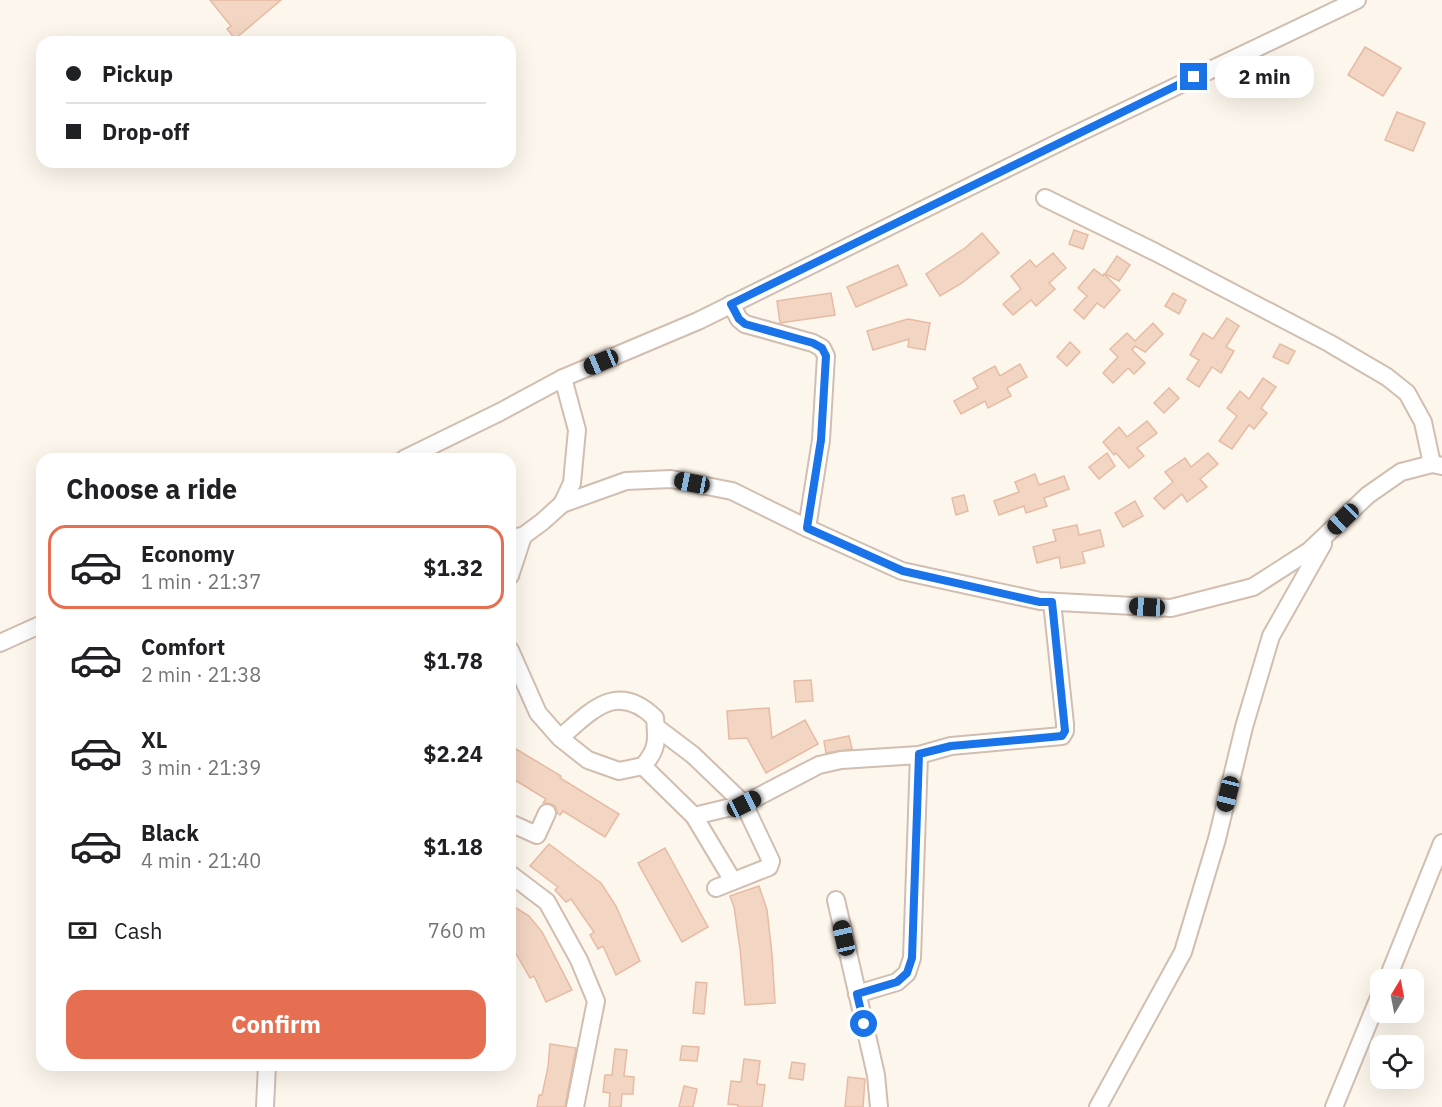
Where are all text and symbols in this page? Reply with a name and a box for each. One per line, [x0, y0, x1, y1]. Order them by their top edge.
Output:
callout: 2 min [1215, 56, 1314, 98]
text: Pickup [102, 59, 173, 88]
route end [1180, 63, 1207, 90]
text: 2 min [1238, 63, 1291, 90]
text: Drop-off [102, 117, 189, 146]
car [581, 347, 621, 377]
text: Choose a ride [66, 471, 237, 506]
car [673, 471, 711, 495]
car [1324, 500, 1362, 538]
text: Economy [141, 539, 235, 568]
icon: car [69, 540, 123, 594]
text: $1.32 [423, 553, 483, 582]
text: 1 min · 21:37 [141, 568, 261, 595]
car [1129, 597, 1165, 617]
text: Comfort [141, 632, 225, 661]
icon: car [69, 633, 123, 687]
text: $1.78 [423, 646, 483, 675]
text: 2 min · 21:38 [141, 661, 261, 688]
text: XL [141, 725, 167, 754]
icon: car [69, 726, 123, 780]
text: $2.24 [423, 739, 483, 768]
text: 3 min · 21:39 [141, 754, 261, 781]
car [1215, 774, 1241, 814]
car [724, 788, 764, 820]
text: Black [141, 818, 199, 847]
icon: car [69, 819, 123, 873]
text: $1.18 [423, 832, 483, 861]
text: 4 min · 21:40 [141, 847, 261, 874]
icon: cash [66, 914, 99, 947]
text: Cash [114, 916, 163, 945]
text: 760 m [428, 917, 486, 944]
car [831, 918, 857, 958]
north arrow [1370, 969, 1424, 1023]
map controls [1370, 969, 1424, 1089]
button: Confirm [66, 990, 486, 1059]
route start [850, 1010, 877, 1037]
button: locate [1370, 1035, 1424, 1089]

